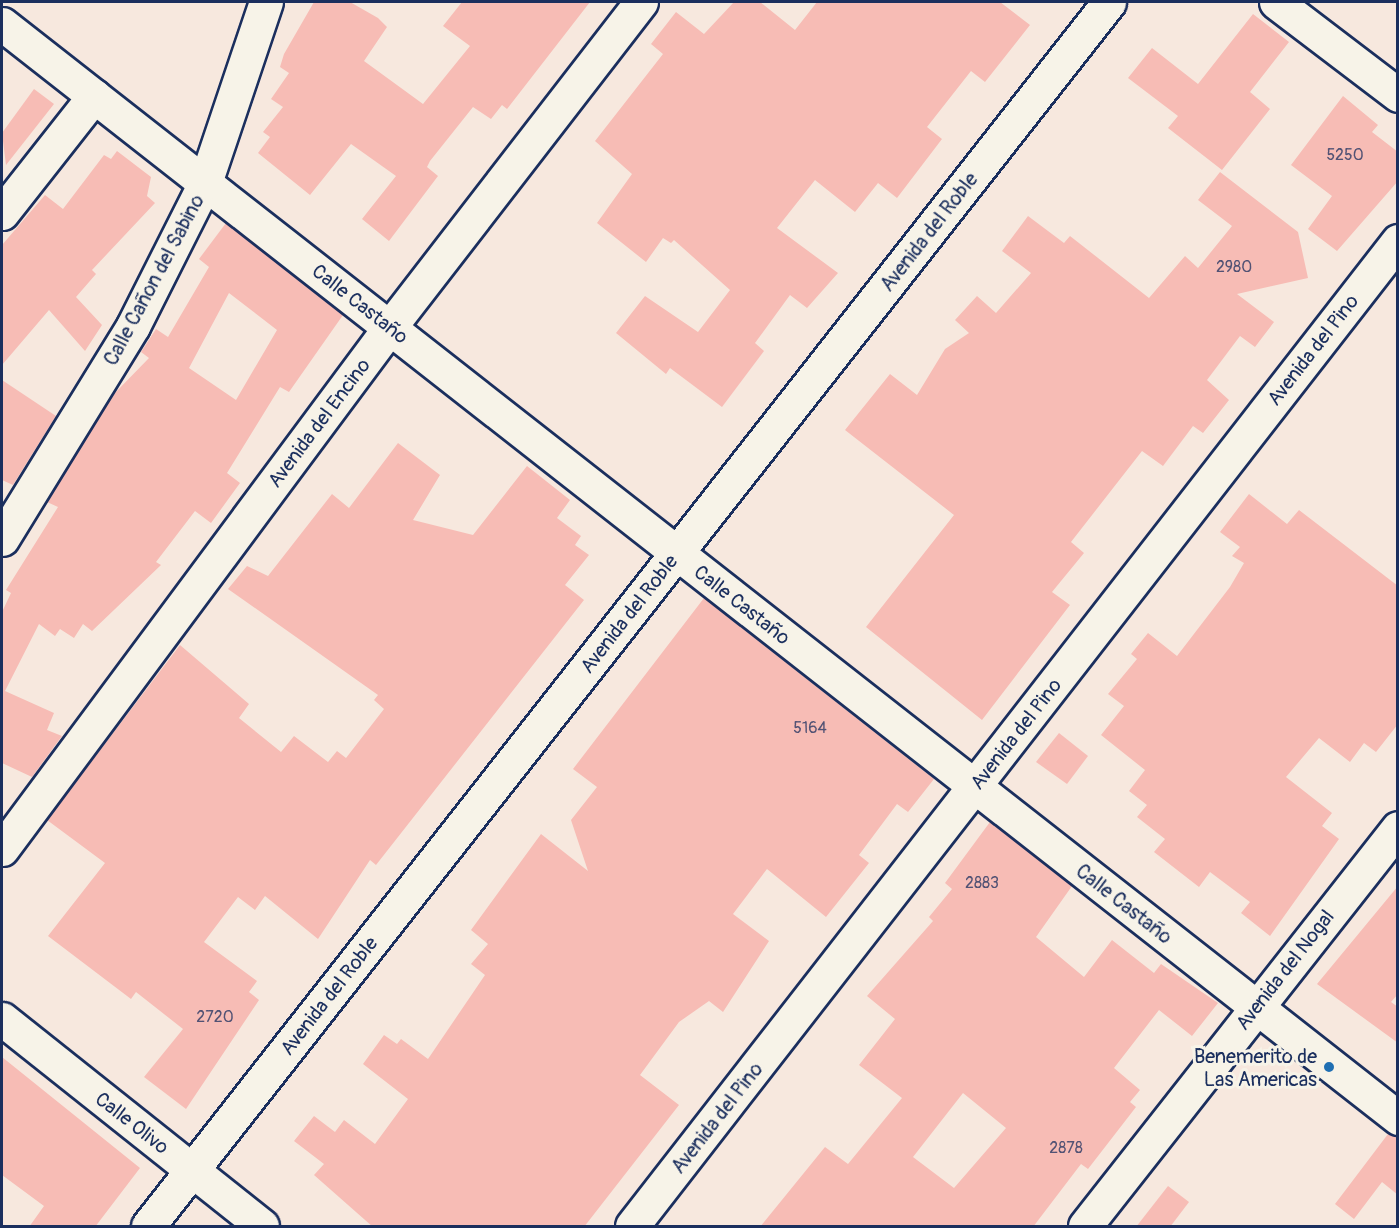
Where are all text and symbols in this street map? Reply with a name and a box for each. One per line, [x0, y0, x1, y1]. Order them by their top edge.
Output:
house number: 5250 [1326, 145, 1364, 165]
street label: Avenida del Roble [875, 168, 983, 296]
street label: Calle Cañon del Sabino [99, 190, 209, 370]
house number: 2980 [1216, 257, 1252, 277]
street label: Calle Castaño [307, 259, 413, 349]
street label: Avenida del Pino [1262, 290, 1364, 410]
street label: Avenida del Encino [263, 354, 375, 492]
street label: Avenida del Roble [575, 550, 683, 678]
street label: Calle Castaño [689, 560, 795, 650]
street label: Avenida del Pino [965, 674, 1067, 794]
house number: 5164 [793, 718, 827, 738]
street label: Calle Castaño [1071, 859, 1177, 949]
house number: 2883 [965, 873, 999, 893]
street label: Avenida del Nogal [1231, 905, 1339, 1035]
street label: Avenida del Roble [275, 932, 383, 1060]
house number: 2720 [196, 1007, 234, 1027]
place label: Benemerito de Las Americas [1194, 1044, 1317, 1091]
street label: Avenida del Pino [666, 1058, 768, 1178]
marker: Benemerito de Las Americas [1322, 1060, 1336, 1074]
street label: Calle Olivo [90, 1087, 174, 1159]
house number: 2878 [1049, 1138, 1083, 1158]

